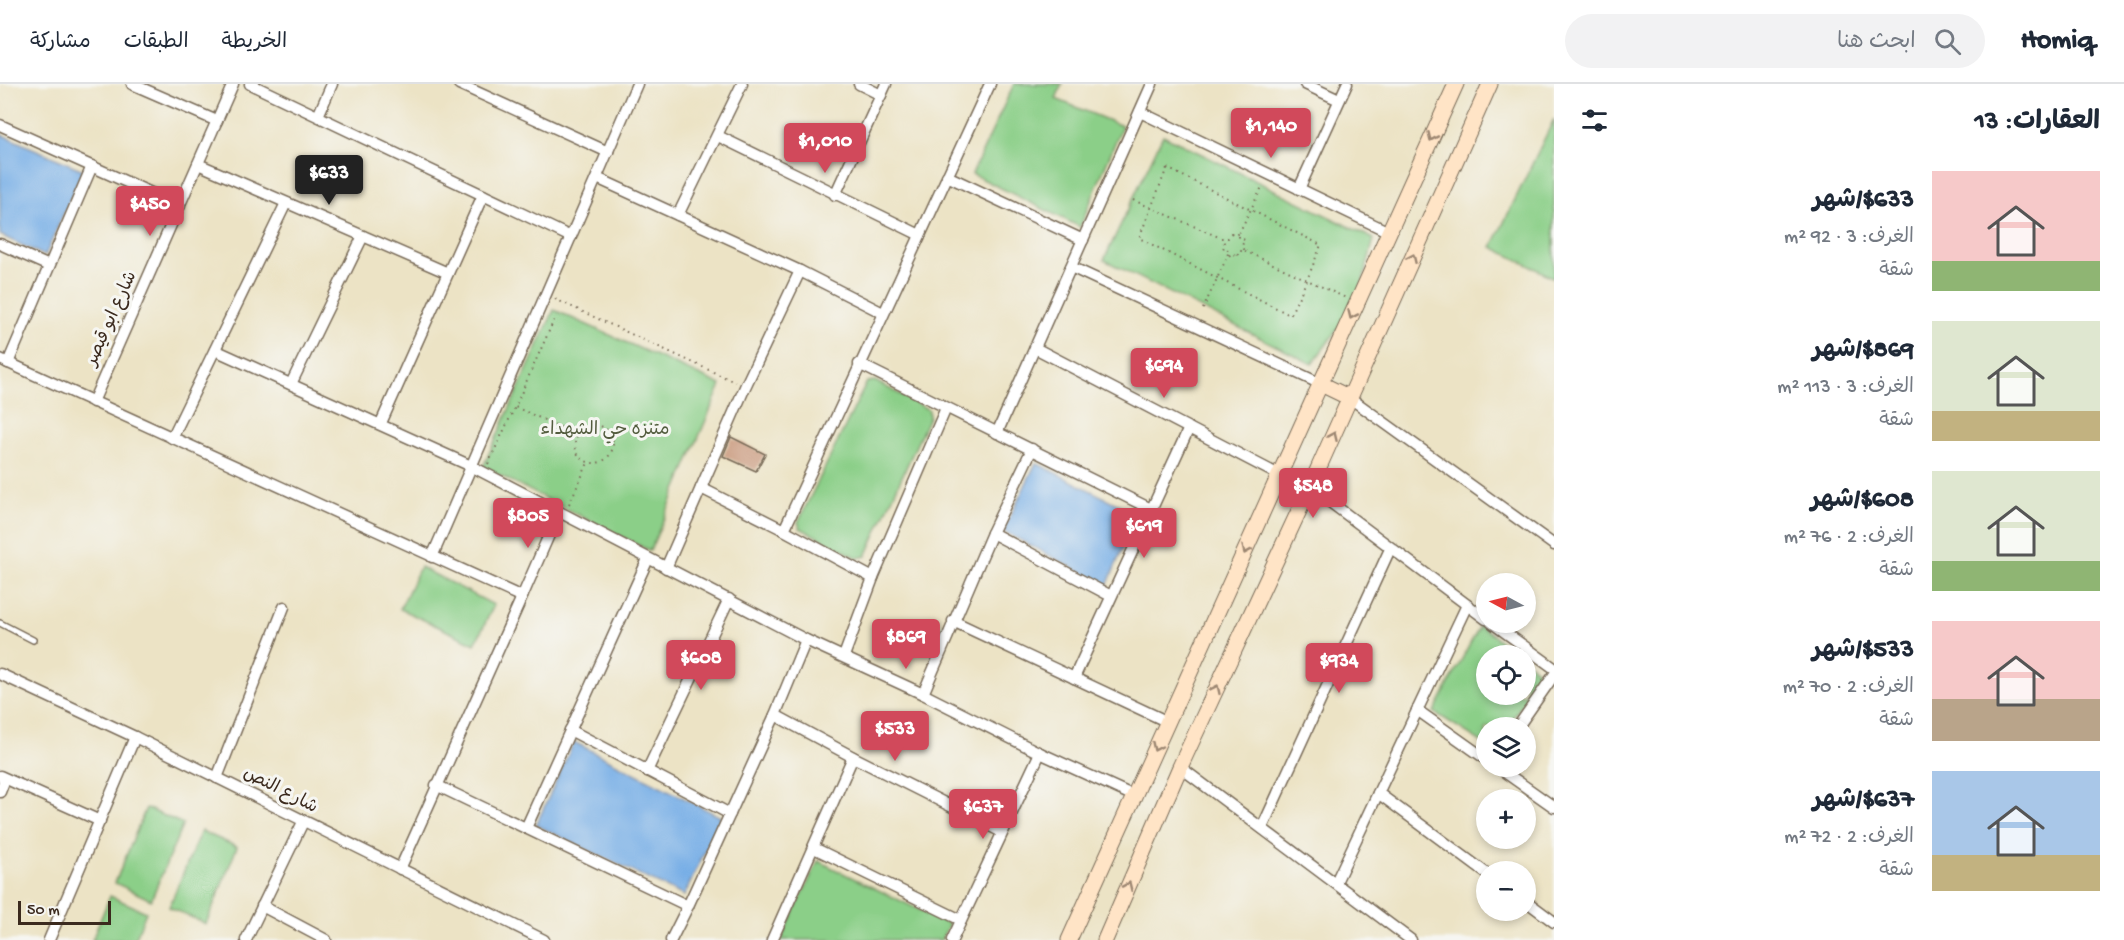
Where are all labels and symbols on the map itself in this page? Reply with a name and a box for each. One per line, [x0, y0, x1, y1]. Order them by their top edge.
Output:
pin: $1,140 [1222, 108, 1320, 159]
pin: $1,010 [776, 123, 874, 174]
one-way arrow [1427, 131, 1439, 142]
pin: $633 [293, 155, 365, 206]
pin: $450 [114, 186, 186, 237]
one-way arrow [1405, 253, 1417, 264]
street label: شارع ابو قيصر [81, 268, 142, 372]
one-way arrow [1347, 309, 1359, 320]
pin: $694 [1128, 348, 1200, 399]
park label: متنزه حي الشهداء [541, 420, 669, 444]
one-way arrow [1325, 431, 1337, 442]
pin: $548 [1277, 468, 1349, 519]
pin: $805 [492, 498, 564, 549]
pin: $619 [1108, 508, 1180, 559]
one-way arrow [1241, 544, 1253, 555]
north arrow [1476, 573, 1536, 633]
pin: $869 [870, 619, 942, 670]
pin: $608 [665, 640, 737, 691]
pin: $934 [1303, 643, 1375, 694]
one-way arrow [1209, 685, 1221, 696]
pin: $533 [859, 711, 931, 762]
one-way arrow [1152, 740, 1164, 751]
street label: شارع النص [239, 763, 321, 819]
pin: $637 [947, 789, 1019, 840]
one-way arrow [1121, 882, 1133, 893]
scale bar [18, 898, 111, 926]

